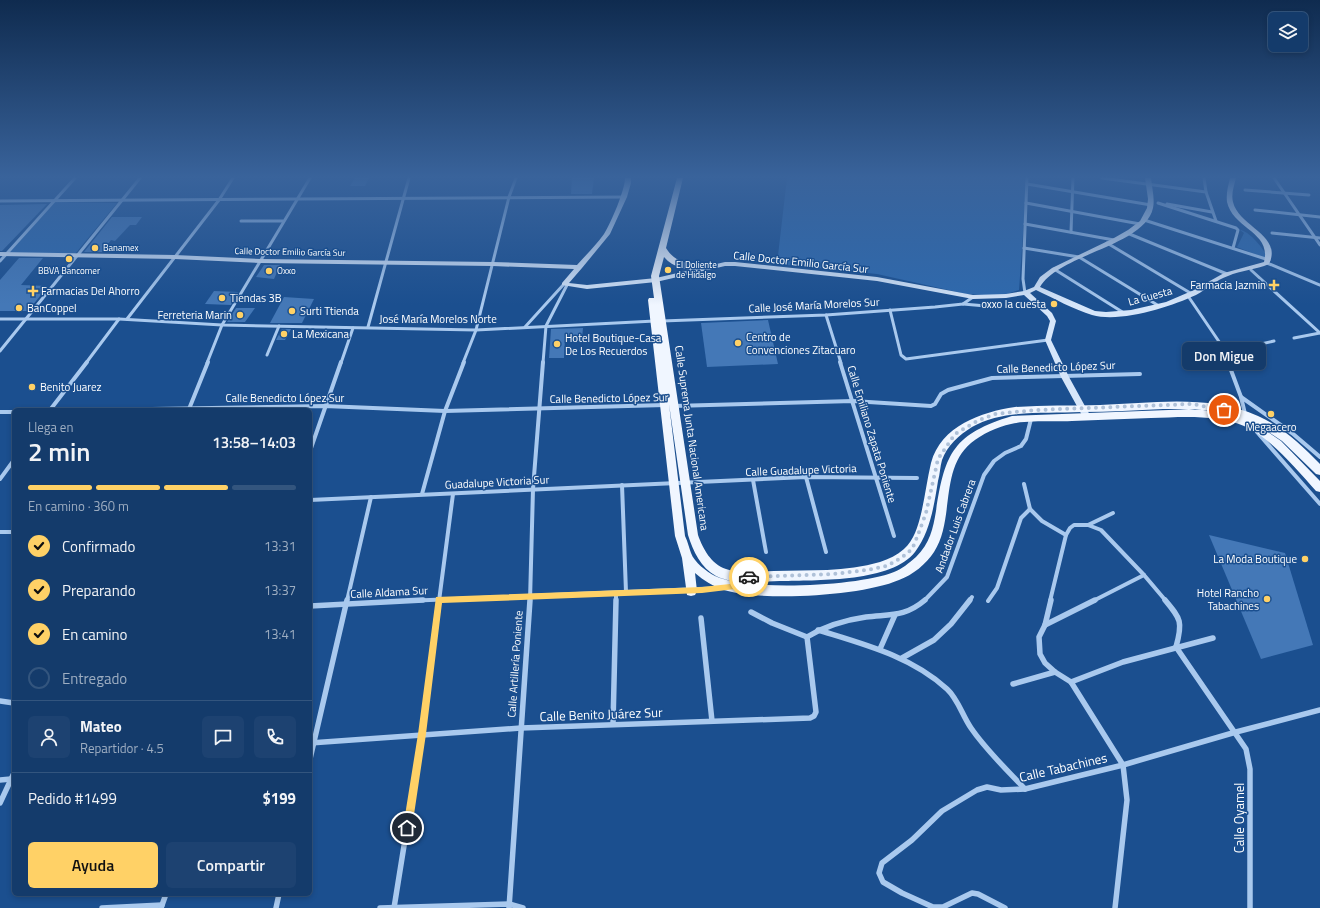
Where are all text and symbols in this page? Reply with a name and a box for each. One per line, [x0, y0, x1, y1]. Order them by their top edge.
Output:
map controls [1268, 12, 1308, 52]
button: layers [1268, 12, 1308, 52]
place label: Banamex [103, 241, 139, 254]
marker: Banamex [90, 243, 100, 253]
street label: Calle Doctor Emilio García Sur [234, 244, 346, 259]
street label: Calle Doctor Emilio García Sur [733, 247, 870, 277]
marker: BBVA Bancomer [64, 254, 74, 264]
place label: El Doliente de Hidalgo [676, 258, 717, 281]
place label: BBVA Bancomer [38, 264, 100, 277]
place label: Oxxo [277, 264, 296, 277]
marker: El Doliente de Hidalgo [663, 265, 673, 275]
marker: Oxxo [264, 266, 274, 276]
place label: Farmacia Jazmin [1190, 277, 1266, 293]
marker: Farmacia Jazmin [1269, 280, 1279, 290]
street label: La Cuesta [1126, 282, 1174, 310]
place label: Farmacias Del Ahorro [41, 283, 140, 299]
marker: Farmacias Del Ahorro [28, 286, 38, 296]
place label: Tiendas 3B [230, 290, 282, 306]
marker: Tiendas 3B [217, 293, 227, 303]
street label: Calle José María Morelos Sur [748, 294, 880, 316]
place label: oxxo la cuesta [981, 296, 1046, 312]
marker: oxxo la cuesta [1049, 299, 1059, 309]
place label: BanCoppel [27, 300, 77, 316]
marker: BanCoppel [14, 303, 24, 313]
place label: Surti Ttienda [300, 303, 359, 319]
marker: Surti Ttienda [287, 306, 297, 316]
place label: Ferreteria Marin [157, 307, 232, 323]
marker: Ferreteria Marin [235, 310, 245, 320]
street label: José María Morelos Norte [379, 311, 497, 327]
place label: La Mexicana [292, 326, 349, 342]
marker: La Mexicana [279, 329, 289, 339]
place label: Centro de Convenciones Zitacuaro [746, 329, 856, 358]
place label: Hotel Boutique-Casa De Los Recuerdos [565, 330, 662, 359]
marker: Centro de Convenciones Zitacuaro [733, 338, 743, 348]
marker: Hotel Boutique-Casa De Los Recuerdos [552, 339, 562, 349]
callout: Don Migue [1182, 342, 1266, 370]
street label: Calle Suprema Junta Nacional Americana [671, 344, 713, 532]
text: Don Migue [1194, 346, 1254, 366]
street label: Calle Benedicto López Sur [996, 357, 1116, 377]
street label: Calle Emiliano Zapata Poniente [843, 363, 901, 505]
place label: Benito Juarez [40, 379, 102, 395]
marker: Benito Juarez [27, 382, 37, 392]
street label: Calle Benedicto López Sur [549, 389, 669, 407]
street label: Calle Benedicto López Sur [226, 390, 345, 406]
pin [1207, 393, 1241, 427]
icon: bag [1213, 399, 1235, 421]
marker: Megaacero [1266, 409, 1276, 419]
text: Llega en [28, 417, 73, 437]
place label: Megaacero [1245, 419, 1297, 435]
text: 13:58–14:03 [212, 431, 296, 454]
text: 2 min [28, 432, 91, 471]
street label: Calle Guadalupe Victoria [745, 460, 857, 480]
street label: Guadalupe Victoria Sur [444, 471, 550, 493]
street label: Andador Luis Cabrera [931, 477, 980, 575]
text: En camino · 360 m [28, 496, 129, 516]
icon: check [28, 535, 50, 557]
text: Confirmado [62, 535, 135, 558]
text: 13:31 [264, 536, 296, 556]
place label: La Moda Boutique [1213, 551, 1297, 567]
marker: La Moda Boutique [1300, 554, 1310, 564]
courier [729, 557, 769, 597]
icon: car [738, 566, 760, 588]
icon: check [28, 579, 50, 601]
text: Preparando [62, 579, 136, 602]
text: 13:37 [264, 580, 296, 600]
street label: Calle Aldama Sur [350, 582, 428, 602]
place label: Hotel Rancho Tabachines [1197, 585, 1259, 614]
marker: Hotel Rancho Tabachines [1262, 594, 1272, 604]
street label: Calle Artillería Poniente [503, 609, 527, 718]
icon: check [28, 623, 50, 645]
text: En camino [62, 623, 128, 646]
text: 13:41 [264, 624, 296, 644]
text: Entregado [62, 667, 127, 690]
street label: Calle Benito Juárez Sur [539, 702, 663, 726]
text: Mateo [80, 715, 122, 738]
button: person [28, 716, 70, 758]
button: chat [202, 716, 244, 758]
button: phone [254, 716, 296, 758]
text: Repartidor · 4.5 [80, 738, 164, 758]
street label: Calle Tabachines [1017, 747, 1109, 787]
street label: Calle Oyamel [1229, 783, 1249, 853]
text: Pedido #1499 [28, 787, 117, 810]
text: $199 [262, 787, 296, 810]
pin [390, 811, 424, 845]
icon: home [396, 817, 418, 839]
button: Ayuda [28, 842, 158, 888]
button: Compartir [166, 842, 296, 888]

